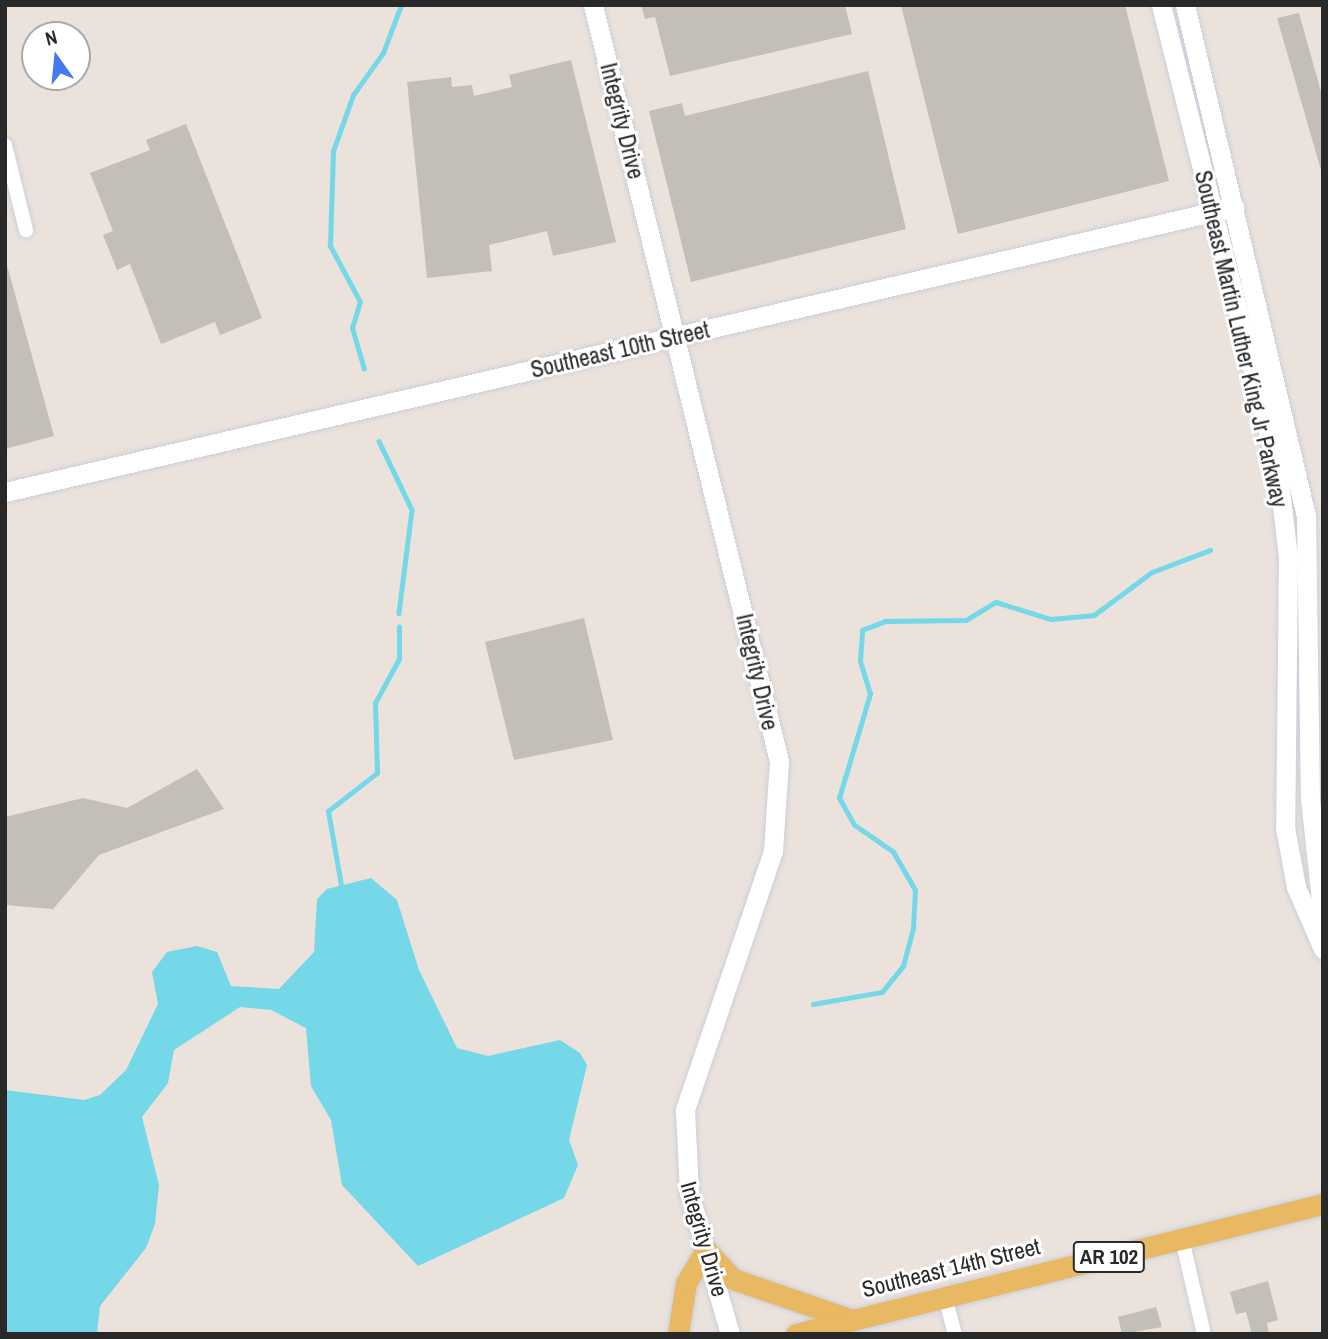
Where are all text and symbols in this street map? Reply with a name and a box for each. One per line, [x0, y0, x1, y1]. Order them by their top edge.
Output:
north arrow [21, 21, 91, 91]
text: N [42, 24, 60, 52]
street label: Integrity Drive [594, 60, 650, 182]
street label: Southeast Martin Luther King Jr Parkway [1189, 168, 1293, 510]
street label: Southeast 10th Street [528, 316, 712, 384]
street label: Integrity Drive [730, 611, 784, 733]
street label: Integrity Drive [674, 1178, 734, 1300]
street label: Southeast 14th Street [859, 1233, 1043, 1303]
road number: AR 102 [1072, 1240, 1146, 1274]

